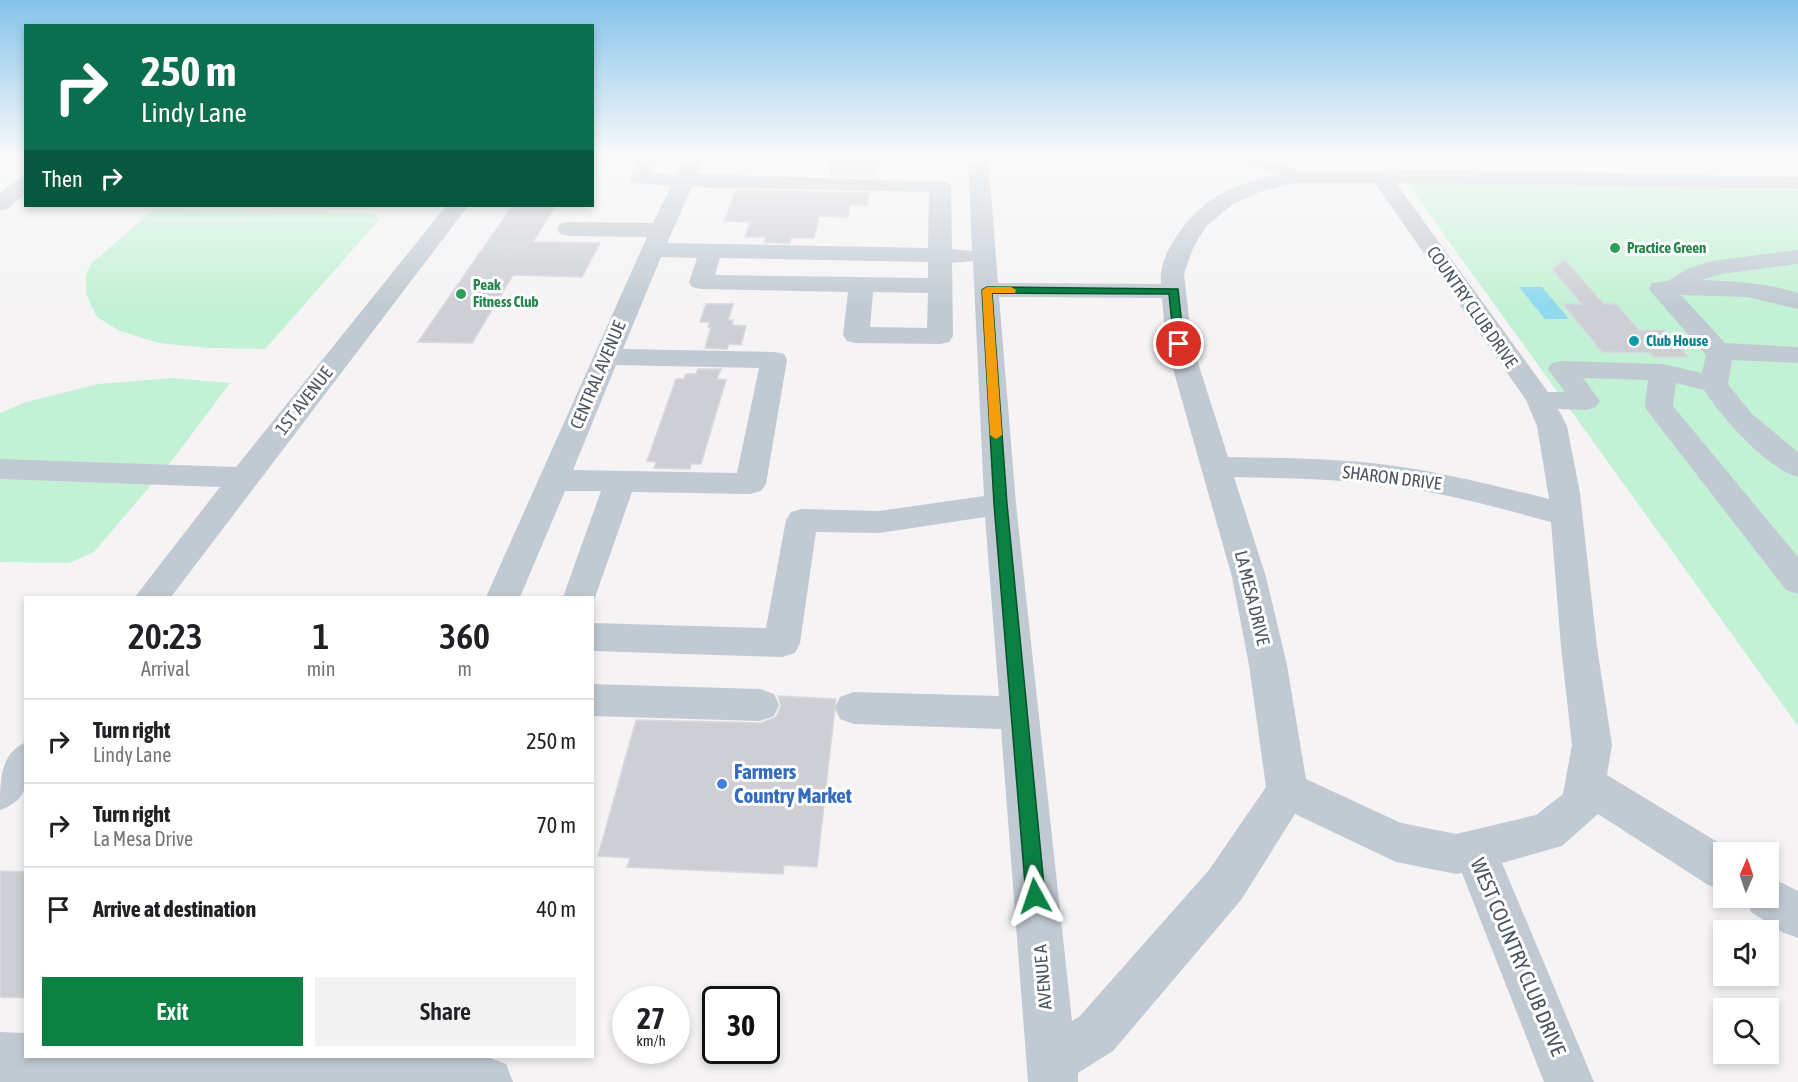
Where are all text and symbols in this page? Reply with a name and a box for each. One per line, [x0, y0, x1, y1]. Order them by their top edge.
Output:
text: 250 m [141, 47, 236, 95]
icon: right [42, 48, 120, 126]
text: Lindy Lane [141, 97, 247, 128]
icon: right [95, 162, 128, 195]
text: Then [42, 166, 83, 192]
place label: Practice Green [1627, 239, 1706, 256]
marker: Practice Green [1608, 241, 1622, 255]
street label: COUNTRY CLUB DRIVE [1423, 242, 1522, 372]
place label: Peak Fitness Club [473, 276, 539, 310]
marker: Peak Fitness Club [454, 287, 468, 301]
street label: CENTRAL AVENUE [565, 317, 630, 432]
pin [1153, 318, 1204, 369]
icon: arrive [1162, 327, 1195, 360]
place label: Club House [1646, 332, 1708, 349]
marker: Club House [1627, 334, 1641, 348]
street label: 1ST AVENUE [271, 362, 337, 439]
street label: SHARON DRIVE [1341, 461, 1443, 494]
street label: LA MESA DRIVE [1231, 548, 1274, 648]
text: 20:23 [128, 615, 203, 657]
text: 1 [313, 615, 329, 657]
text: 360 [439, 615, 490, 657]
text: Arrival [141, 657, 190, 680]
text: min [307, 657, 335, 680]
text: m [457, 657, 472, 680]
text: Turn right [93, 717, 170, 743]
icon: right [42, 725, 75, 758]
text: 250 m [526, 728, 576, 754]
text: Lindy Lane [93, 743, 171, 766]
place label: Farmers Country Market [734, 759, 852, 807]
marker: Farmers Country Market [715, 777, 729, 791]
text: Turn right [93, 801, 170, 827]
icon: right [42, 809, 75, 842]
text: 70 m [536, 812, 576, 838]
text: La Mesa Drive [93, 827, 193, 850]
north arrow [1713, 842, 1779, 908]
map controls [1713, 842, 1779, 1064]
street label: WEST COUNTRY CLUB DRIVE [1466, 854, 1572, 1059]
position arrow [1003, 864, 1067, 928]
icon: arrive [42, 893, 75, 926]
text: Arrive at destination [93, 896, 256, 922]
text: 40 m [536, 896, 576, 922]
button: sound [1713, 920, 1779, 986]
street label: AVENUE A [1029, 944, 1056, 1010]
button: Exit [42, 977, 303, 1046]
button: Share [315, 977, 576, 1046]
speed limit sign: 30 [702, 986, 780, 1064]
button: search [1713, 998, 1779, 1064]
text: 27 [637, 1001, 665, 1035]
text: km/h [636, 1032, 666, 1049]

